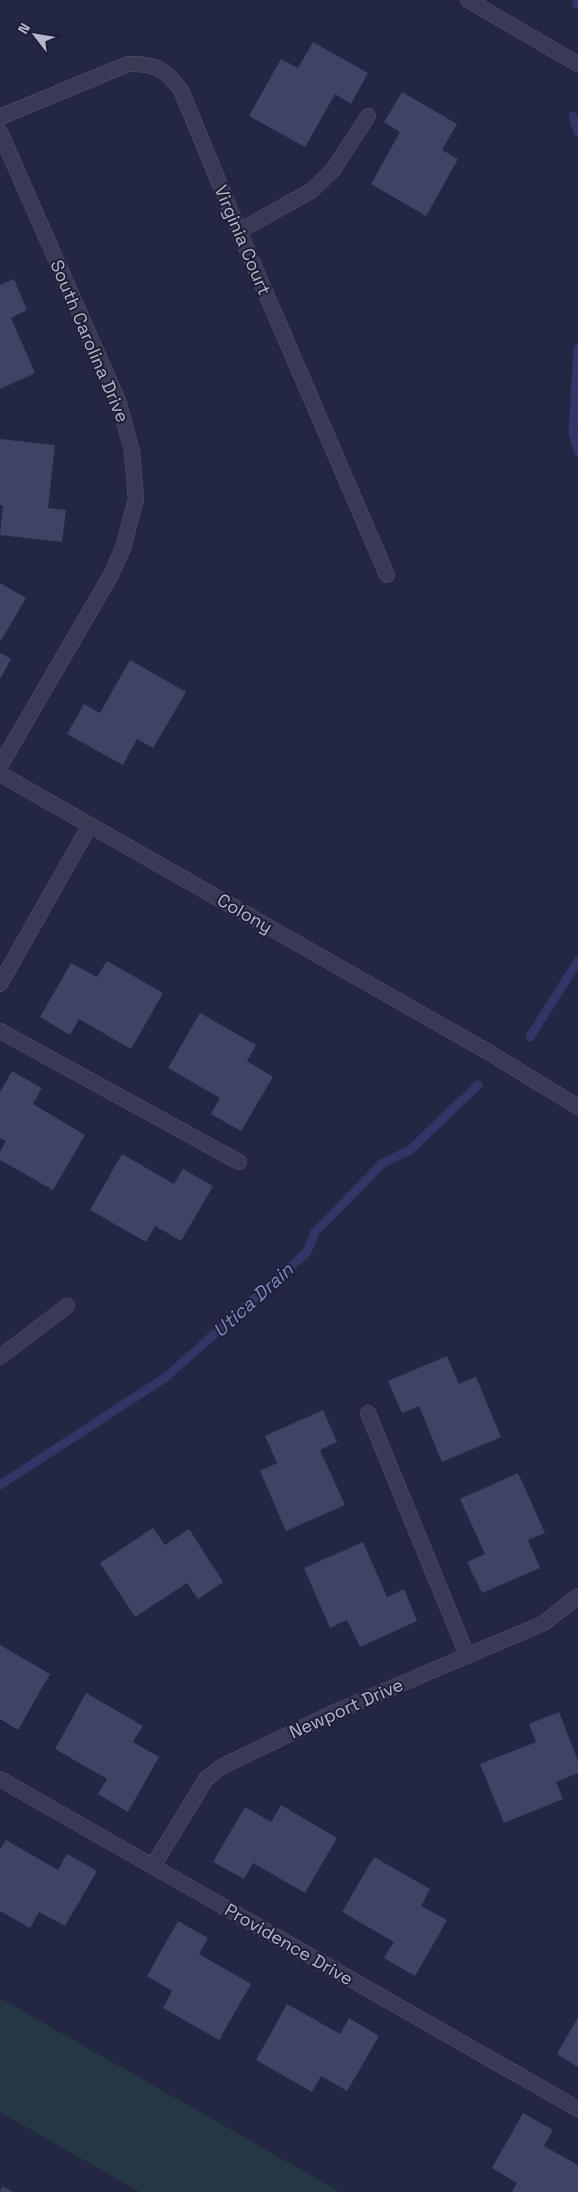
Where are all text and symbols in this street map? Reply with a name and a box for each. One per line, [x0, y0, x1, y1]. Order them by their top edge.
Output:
north arrow [10, 10, 60, 60]
text: N [14, 20, 34, 37]
street label: Virginia Court [210, 182, 276, 298]
street label: South Carolina Drive [45, 256, 135, 426]
street label: Colony [213, 888, 277, 938]
water label: Utica Drain [208, 1257, 299, 1343]
street label: Newport Drive [285, 1673, 407, 1743]
street label: Providence Drive [221, 1898, 357, 1990]

